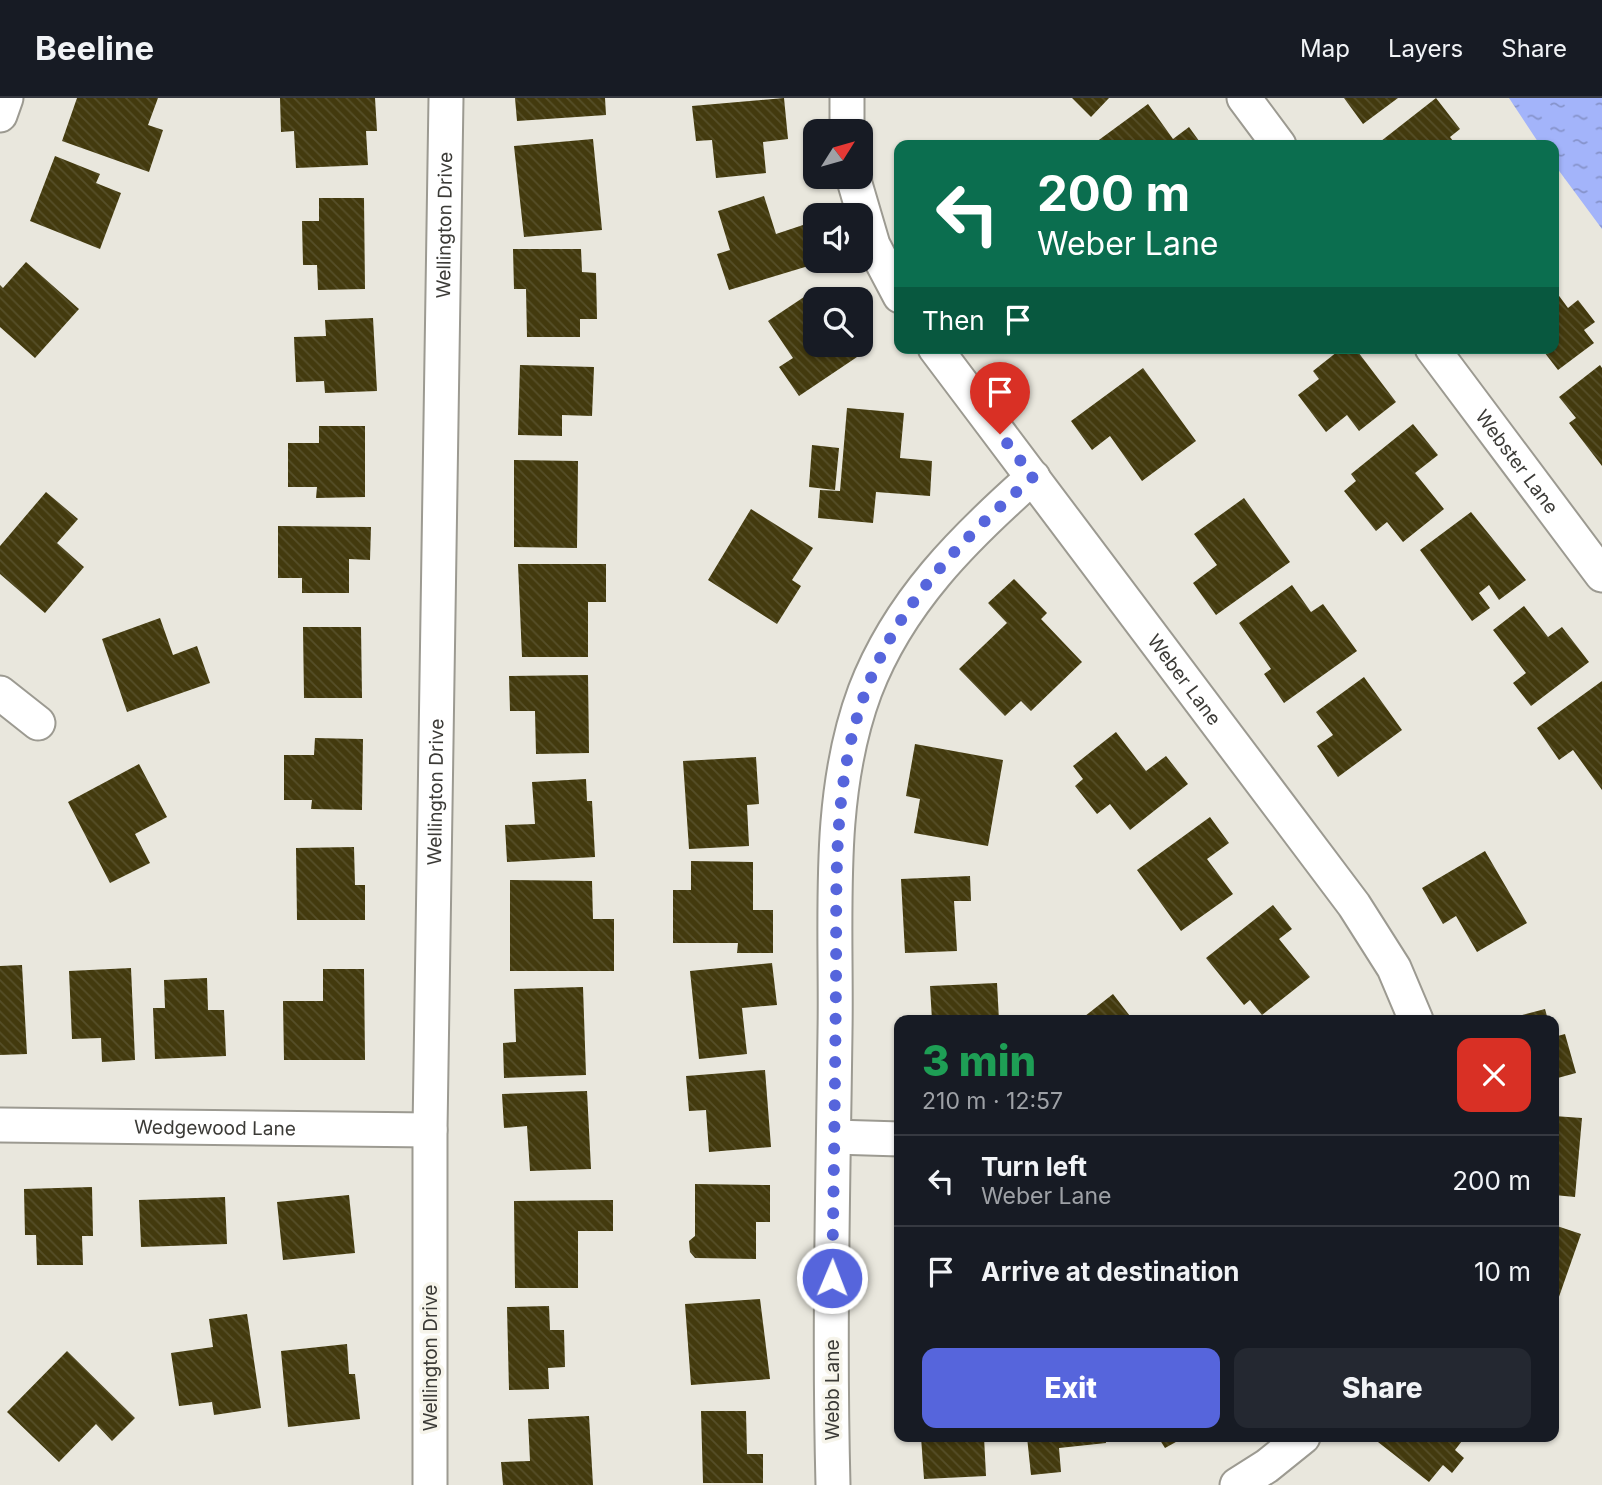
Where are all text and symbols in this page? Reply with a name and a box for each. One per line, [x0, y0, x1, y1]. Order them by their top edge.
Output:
text: Beeline [35, 28, 154, 68]
text: Map [1300, 34, 1350, 63]
text: Layers [1388, 34, 1463, 63]
text: Share [1501, 34, 1567, 63]
north arrow [803, 119, 873, 189]
map controls [803, 119, 873, 357]
street label: Wellington Drive [431, 152, 457, 299]
text: 200 m [1037, 164, 1190, 223]
icon: left [922, 168, 1013, 259]
button: sound [803, 203, 873, 273]
text: Weber Lane [1037, 224, 1218, 263]
button: search [803, 287, 873, 357]
icon: arrive [999, 301, 1037, 339]
text: Then [922, 305, 985, 336]
pin [970, 362, 1030, 434]
icon: arrive [981, 373, 1019, 411]
street label: Webster Lane [1471, 405, 1563, 518]
street label: Weber Lane [1143, 630, 1226, 730]
street label: Wellington Drive [423, 718, 448, 866]
text: 3 min [922, 1035, 1036, 1086]
button: close [1457, 1038, 1531, 1112]
text: 210 m · 12:57 [922, 1087, 1063, 1115]
street label: Wedgewood Lane [134, 1115, 296, 1140]
text: Turn left [981, 1151, 1087, 1182]
icon: left [922, 1162, 960, 1200]
text: 200 m [1452, 1165, 1531, 1196]
text: Weber Lane [981, 1182, 1111, 1210]
position arrow [795, 1241, 869, 1315]
icon: arrive [922, 1253, 960, 1291]
text: Arrive at destination [981, 1256, 1240, 1287]
text: 10 m [1474, 1256, 1531, 1287]
street label: Wellington Drive [419, 1285, 442, 1431]
street label: Webb Lane [821, 1339, 844, 1441]
button: Exit [922, 1348, 1220, 1428]
button: Share [1234, 1348, 1531, 1428]

